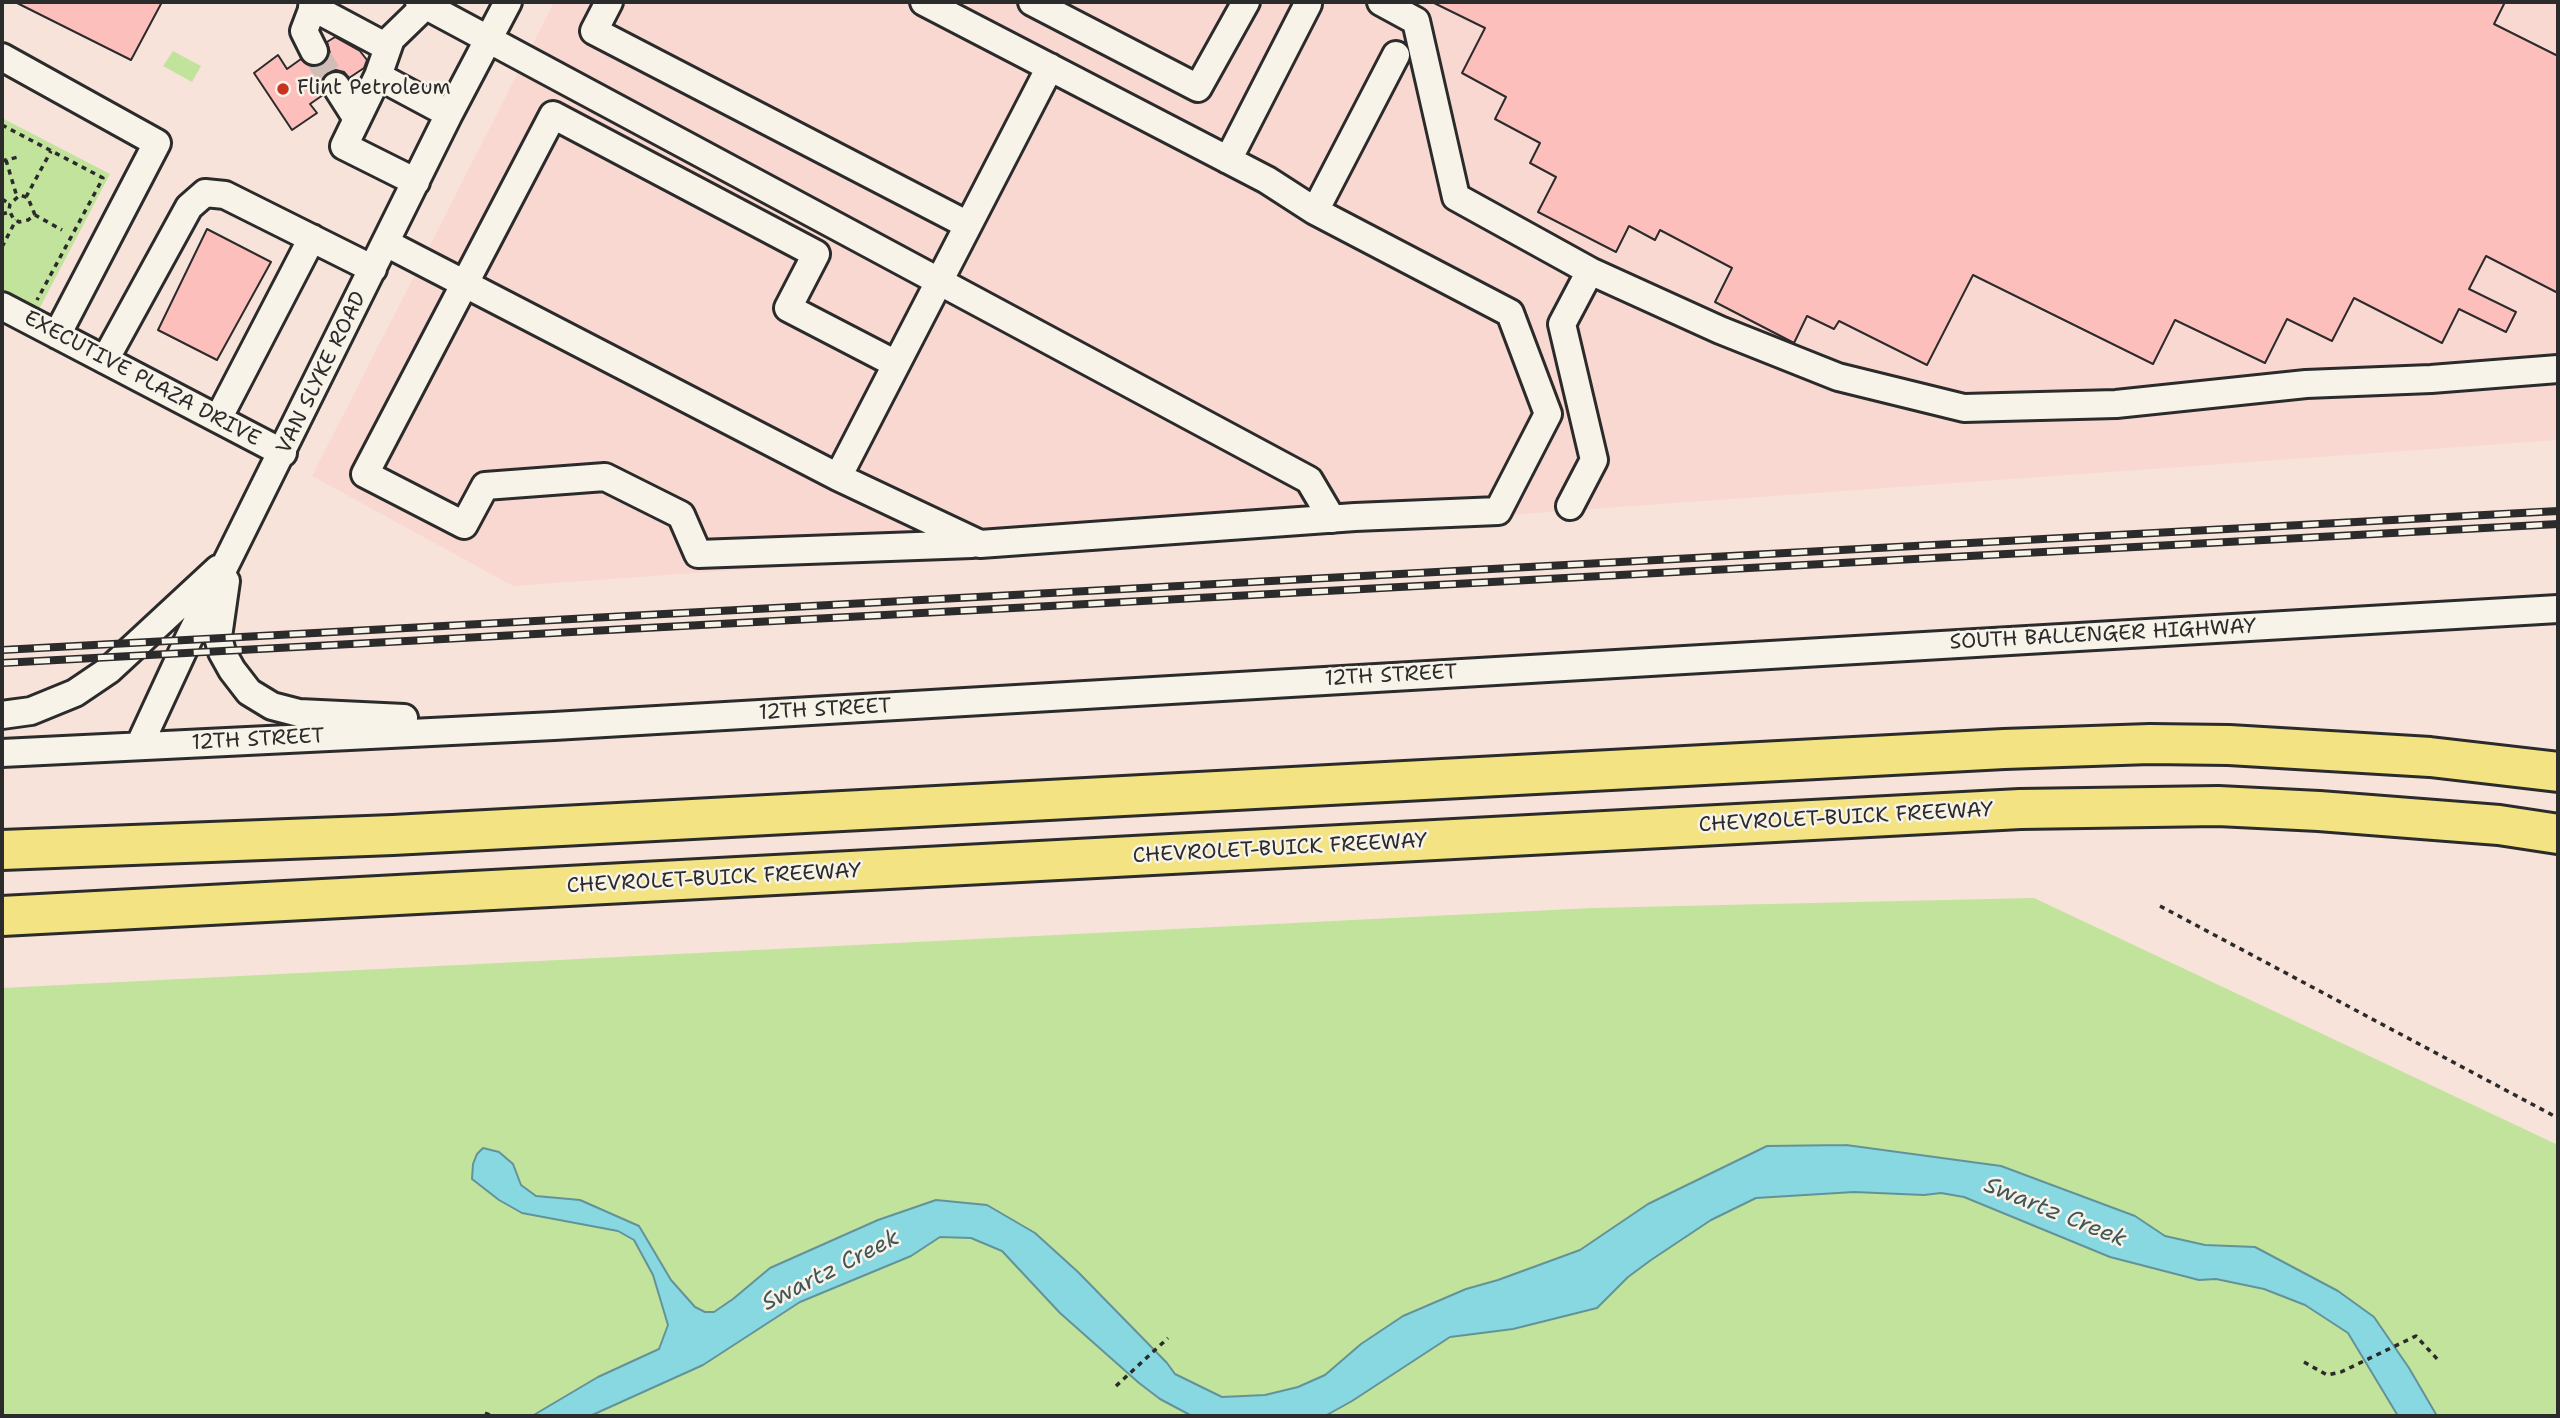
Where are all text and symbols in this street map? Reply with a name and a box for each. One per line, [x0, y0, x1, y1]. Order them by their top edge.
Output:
place label: Flint Petroleum [297, 76, 451, 102]
marker: Flint Petroleum [275, 81, 291, 97]
street label: VAN SLYKE ROAD [272, 288, 372, 458]
street label: EXECUTIVE PLAZA DRIVE [19, 306, 265, 452]
street label: SOUTH BALLENGER HIGHWAY [1949, 614, 2257, 656]
street label: 12TH STREET [1324, 660, 1458, 692]
street label: 12TH STREET [758, 694, 892, 726]
street label: 12TH STREET [191, 724, 325, 756]
street label: CHEVROLET-BUICK FREEWAY [1698, 798, 1994, 838]
street label: CHEVROLET-BUICK FREEWAY [1132, 829, 1428, 869]
street label: CHEVROLET-BUICK FREEWAY [566, 859, 862, 899]
water label: Swartz Creek [1980, 1172, 2130, 1254]
water label: Swartz Creek [758, 1224, 904, 1318]

